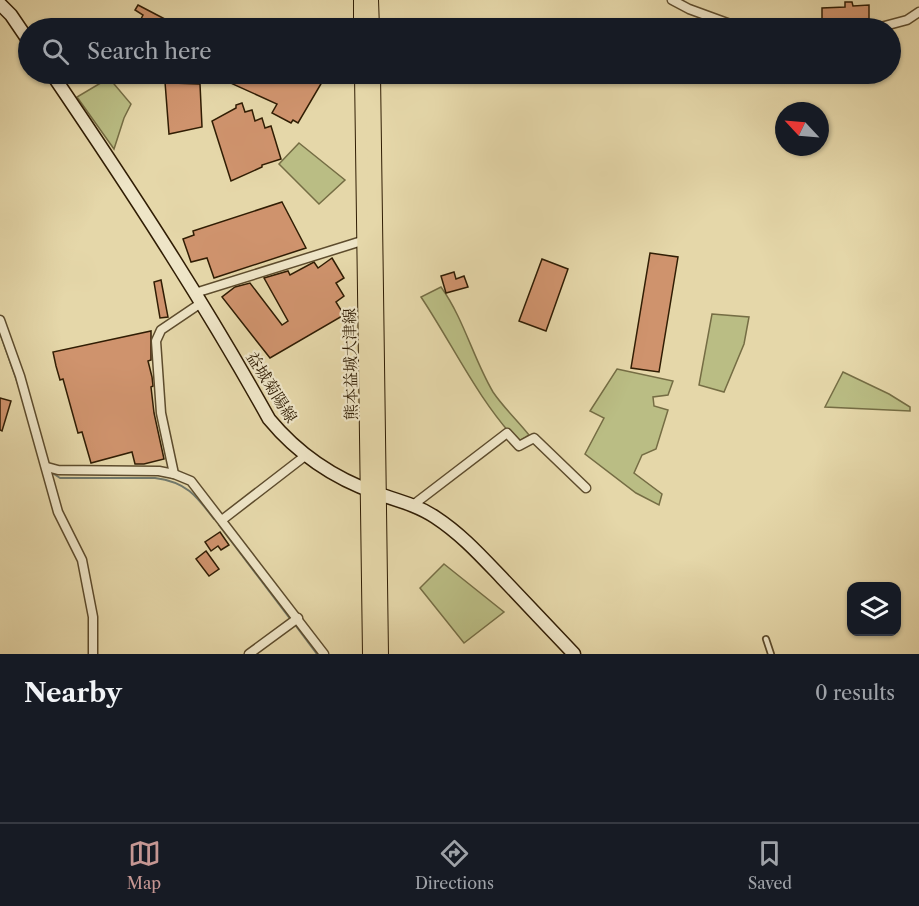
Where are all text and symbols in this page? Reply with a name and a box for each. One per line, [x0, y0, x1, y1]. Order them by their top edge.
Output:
search box [18, 18, 901, 84]
icon: search [39, 35, 72, 68]
text: Search here [87, 38, 212, 65]
north arrow [775, 102, 829, 156]
street label: 熊本益城大津線 [339, 308, 361, 420]
street label: 益城菊陽線 [242, 348, 302, 426]
map controls [847, 582, 901, 636]
button: layers [847, 582, 901, 636]
text: Nearby [24, 677, 122, 709]
text: 0 results [815, 681, 895, 705]
tab: Map [127, 837, 161, 893]
tab: Directions [415, 837, 494, 893]
tab: Saved [748, 837, 792, 893]

